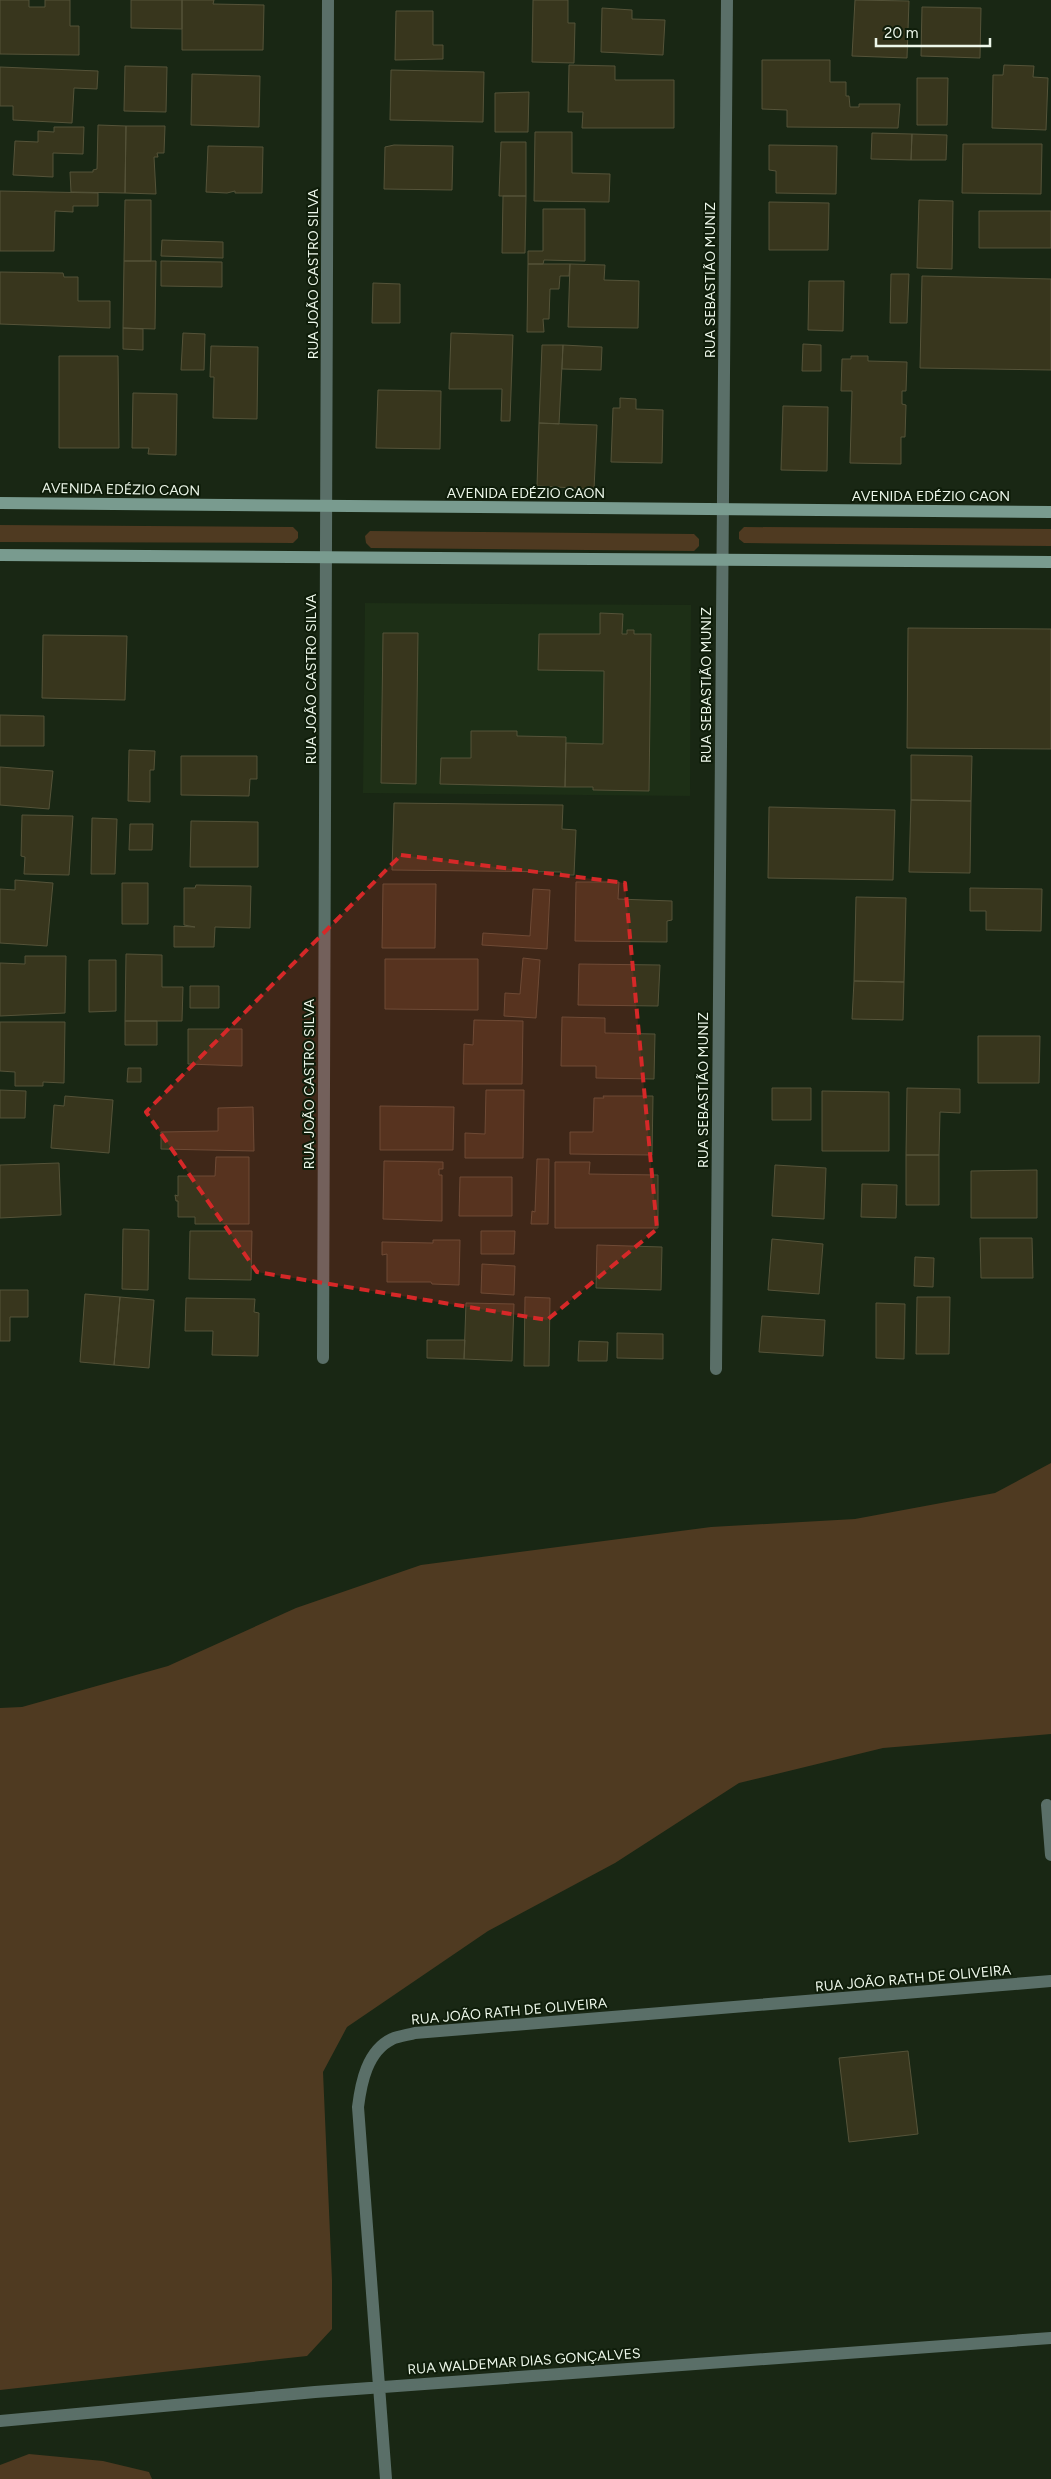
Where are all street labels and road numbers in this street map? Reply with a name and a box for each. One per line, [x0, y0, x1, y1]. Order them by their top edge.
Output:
street label: RUA JOÃO CASTRO SILVA [305, 188, 322, 359]
street label: RUA SEBASTIÃO MUNIZ [702, 202, 719, 358]
street label: AVENIDA EDÉZIO CAON [42, 480, 200, 499]
street label: AVENIDA EDÉZIO CAON [447, 485, 605, 502]
street label: AVENIDA EDÉZIO CAON [852, 488, 1010, 505]
street label: RUA JOÃO CASTRO SILVA [303, 593, 320, 764]
street label: RUA SEBASTIÃO MUNIZ [698, 607, 715, 763]
street label: RUA JOÃO CASTRO SILVA [301, 998, 318, 1169]
street label: RUA SEBASTIÃO MUNIZ [695, 1012, 712, 1168]
street label: RUA JOÃO RATH DE OLIVEIRA [814, 1961, 1012, 1996]
street label: RUA JOÃO RATH DE OLIVEIRA [410, 1994, 608, 2029]
street label: RUA WALDEMAR DIAS GONÇALVES [407, 2345, 641, 2378]

